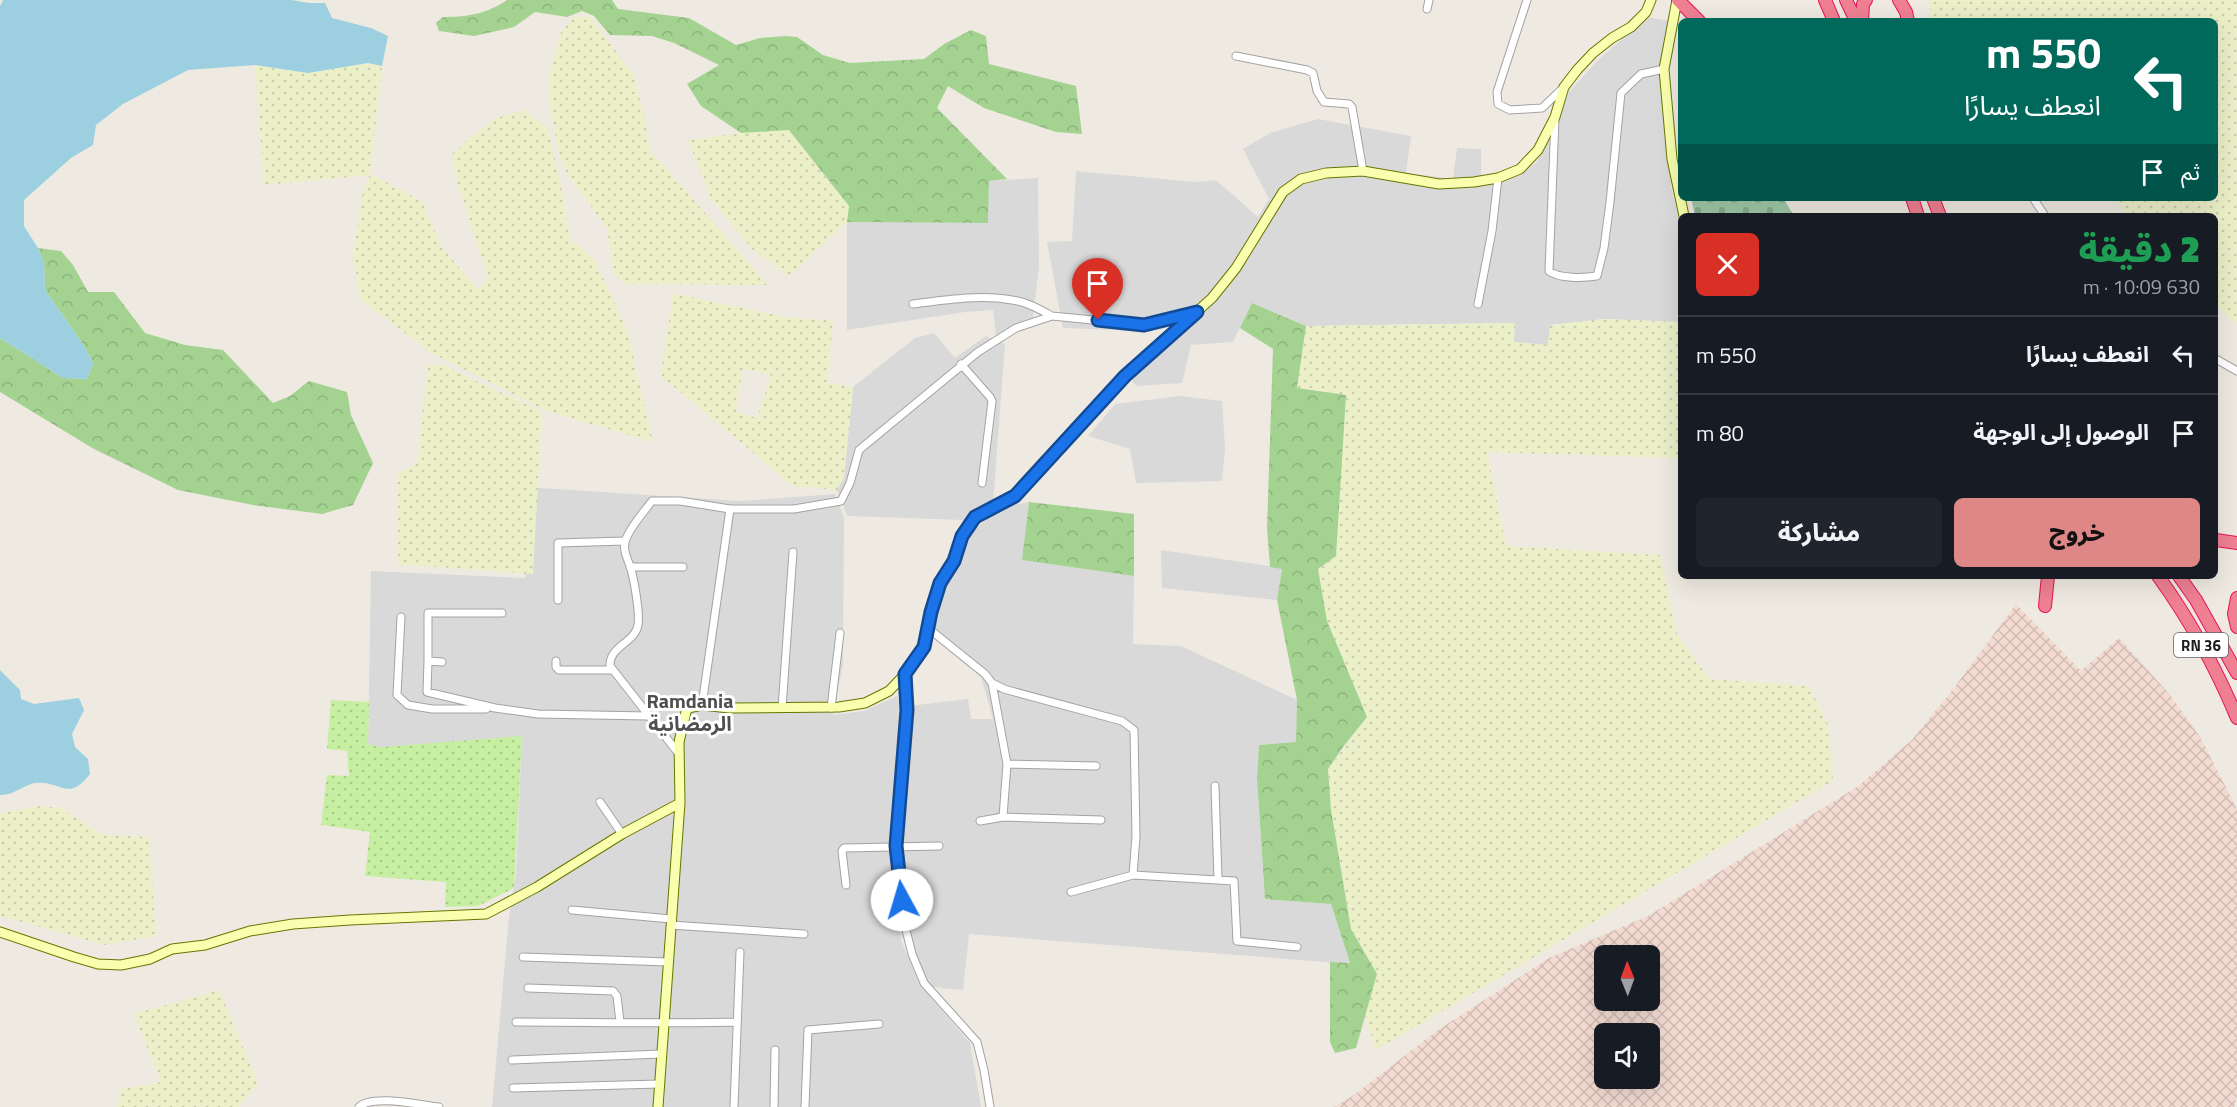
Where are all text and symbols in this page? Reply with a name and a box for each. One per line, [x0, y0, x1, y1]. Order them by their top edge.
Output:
text: 550 m [1986, 20, 2101, 84]
icon: left [2122, 42, 2200, 120]
text: انعطف يسارًا [1964, 84, 2101, 125]
text: ثم [2181, 155, 2200, 189]
icon: arrive [2136, 156, 2169, 189]
text: 2 دقيقة [2078, 221, 2200, 276]
button: close [1696, 233, 1759, 296]
pin [1072, 258, 1123, 320]
icon: arrive [1081, 267, 1114, 300]
text: 630 m · 10:09 [2083, 271, 2200, 302]
text: انعطف يسارًا [2026, 337, 2149, 371]
text: 550 m [1696, 338, 1756, 372]
icon: left [2167, 339, 2200, 372]
text: الوصول إلى الوجهة [1973, 415, 2149, 449]
text: 80 m [1696, 416, 1744, 450]
icon: arrive [2167, 417, 2200, 450]
button: مشاركة [1696, 498, 1942, 567]
button: خروج [1954, 498, 2200, 567]
road number: RN 36 [2174, 633, 2228, 657]
district label: Ramdania الرمضانية [647, 685, 733, 739]
position arrow [870, 868, 934, 932]
north arrow [1594, 945, 1660, 1011]
map controls [1594, 945, 1660, 1089]
button: sound [1594, 1023, 1660, 1089]

